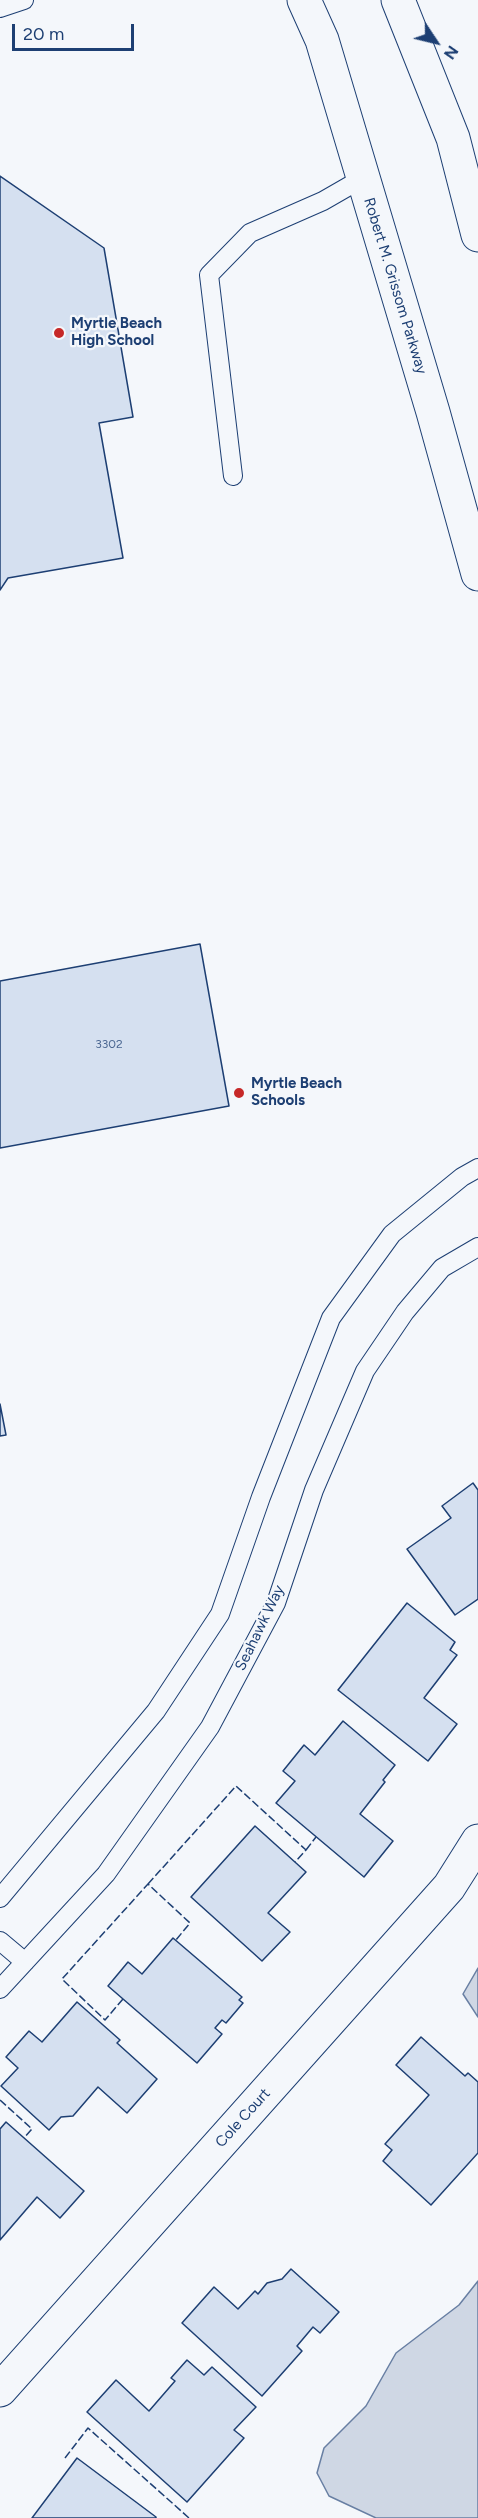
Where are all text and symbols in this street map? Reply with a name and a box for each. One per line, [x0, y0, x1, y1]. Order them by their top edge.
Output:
scale bar [15, 12, 136, 50]
north arrow [406, 12, 466, 72]
text: 20 m [23, 23, 64, 45]
text: N [440, 42, 462, 63]
street label: Robert M. Grissom Parkway [360, 196, 430, 376]
place label: Myrtle Beach High School [71, 315, 162, 350]
marker: Myrtle Beach High School [52, 326, 66, 340]
house number: 3302 [95, 1037, 123, 1051]
place label: Myrtle Beach Schools [251, 1075, 342, 1110]
marker: Myrtle Beach Schools [232, 1086, 246, 1100]
street label: Seahawk Way [232, 1582, 288, 1674]
street label: Cole Court [212, 2085, 274, 2151]

